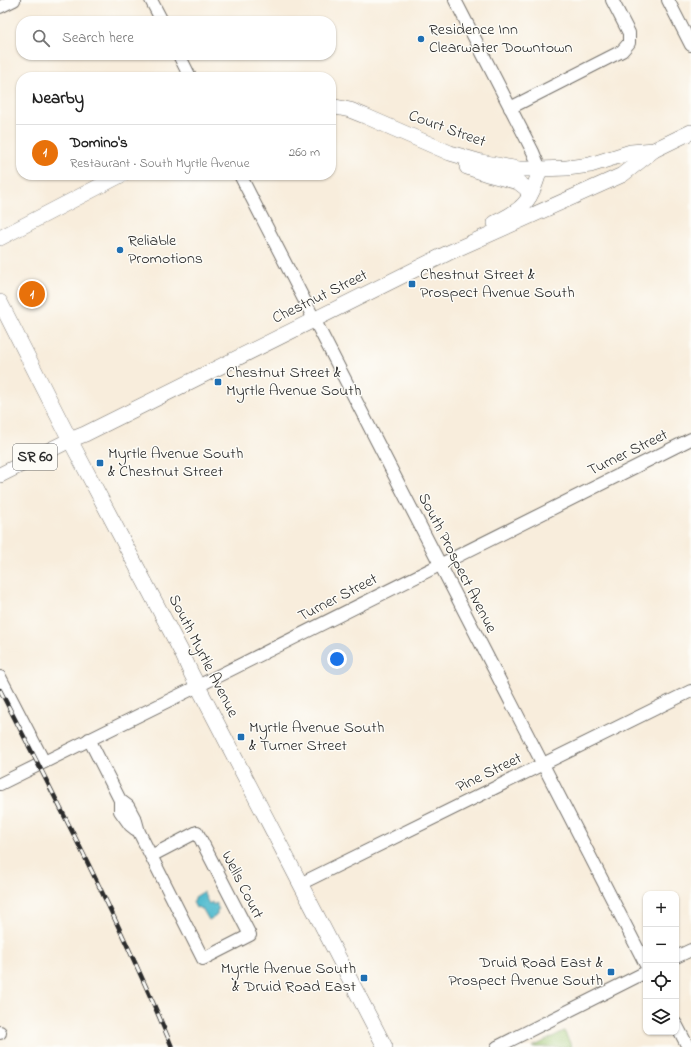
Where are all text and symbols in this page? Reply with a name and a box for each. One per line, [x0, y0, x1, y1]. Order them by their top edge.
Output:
search box [16, 16, 336, 60]
place label: Residence Inn Clearwater Downtown [429, 18, 573, 60]
icon: search [30, 27, 52, 49]
text: Search here [62, 27, 134, 49]
marker: Residence Inn Clearwater Downtown [416, 34, 426, 44]
text: Nearby [32, 86, 84, 111]
street label: Court Street [405, 104, 490, 154]
text: Domino's [70, 132, 128, 154]
text: 1 [43, 143, 47, 162]
text: 260 m [289, 143, 320, 162]
text: Restaurant · South Myrtle Avenue [70, 154, 249, 173]
place label: Reliable Promotions [128, 229, 203, 271]
marker: Reliable Promotions [115, 245, 125, 255]
street label: Chestnut Street [268, 263, 372, 331]
place label: Chestnut Street & Prospect Avenue South [420, 263, 575, 305]
pin: 1 [19, 279, 45, 309]
marker: Chestnut Street & Prospect Avenue South [407, 279, 417, 289]
place label: Chestnut Street & Myrtle Avenue South [226, 361, 361, 403]
marker: Chestnut Street & Myrtle Avenue South [213, 377, 223, 387]
street label: Turner Street [584, 423, 673, 483]
place label: Myrtle Avenue South & Chestnut Street [108, 442, 243, 484]
road number: SR 60 [13, 444, 57, 470]
marker: Myrtle Avenue South & Chestnut Street [95, 458, 105, 468]
street label: South Prospect Avenue [411, 489, 503, 638]
street label: Turner Street [294, 567, 383, 628]
street label: South Myrtle Avenue [162, 590, 245, 722]
your location [327, 649, 347, 669]
place label: Myrtle Avenue South & Turner Street [249, 716, 384, 758]
marker: Myrtle Avenue South & Turner Street [236, 732, 246, 742]
street label: Pine Street [452, 746, 527, 799]
street label: Wells Court [215, 847, 270, 924]
map controls [643, 891, 679, 1035]
button: + [643, 891, 679, 927]
button: − [643, 927, 679, 963]
place label: Druid Road East & Prospect Avenue South [448, 951, 604, 993]
place label: Myrtle Avenue South & Druid Road East [221, 957, 357, 999]
button: locate [643, 963, 679, 999]
marker: Druid Road East & Prospect Avenue South [606, 967, 616, 977]
marker: Myrtle Avenue South & Druid Road East [359, 973, 369, 983]
button: layers [643, 999, 679, 1035]

